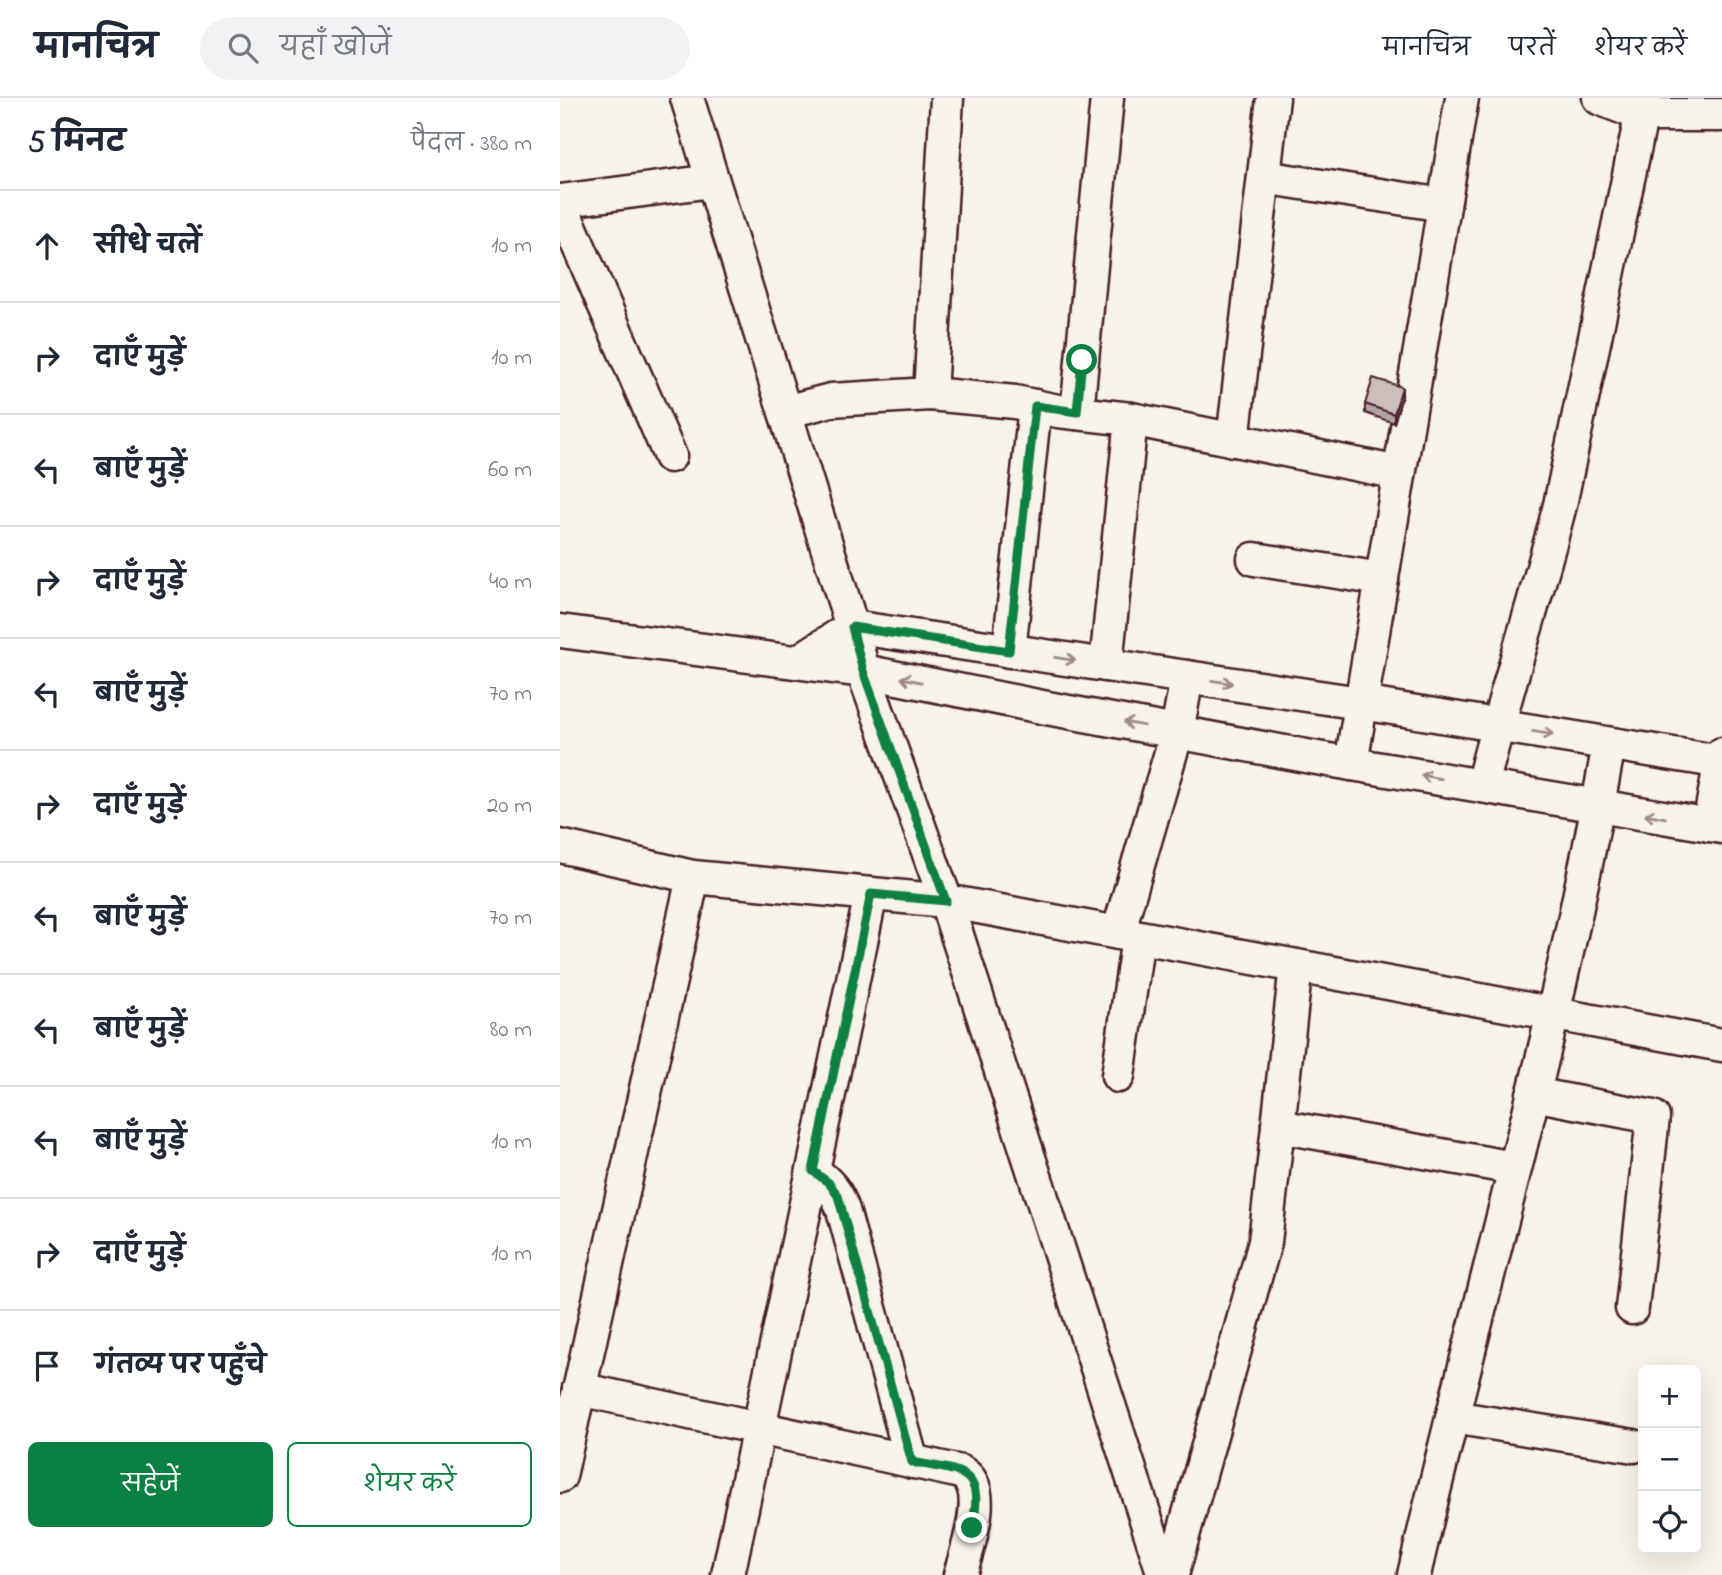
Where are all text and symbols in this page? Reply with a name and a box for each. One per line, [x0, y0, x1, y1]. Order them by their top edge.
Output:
search box [200, 17, 690, 80]
text: मानचित्र [35, 25, 158, 73]
icon: search [224, 29, 262, 67]
text: यहाँ खोजें [280, 30, 391, 68]
text: मानचित्र [1383, 32, 1471, 67]
text: परतें [1509, 32, 1556, 67]
text: शेयर करें [1594, 32, 1687, 67]
text: 5 मिनट [28, 122, 125, 166]
text: पैदल · 380 m [411, 128, 532, 161]
icon: ahead [28, 227, 66, 265]
text: सीधे चलें [95, 228, 201, 266]
text: 10 m [491, 230, 532, 263]
icon: right [28, 339, 66, 377]
text: दाएँ मुड़ें [95, 340, 185, 378]
text: 10 m [491, 342, 532, 375]
route start [1066, 344, 1097, 375]
icon: left [28, 451, 66, 489]
text: बाएँ मुड़ें [95, 452, 186, 490]
text: 60 m [488, 454, 532, 487]
icon: right [28, 563, 66, 601]
text: दाएँ मुड़ें [95, 564, 185, 602]
text: 40 m [489, 566, 532, 599]
one-way arrow [1053, 653, 1076, 666]
one-way arrow [900, 673, 923, 687]
icon: left [28, 675, 66, 713]
text: बाएँ मुड़ें [95, 676, 186, 714]
one-way arrow [1210, 676, 1233, 689]
text: 70 m [489, 678, 532, 711]
one-way arrow [1123, 717, 1146, 730]
one-way arrow [1531, 727, 1554, 740]
one-way arrow [1420, 770, 1442, 784]
icon: right [28, 787, 66, 825]
text: दाएँ मुड़ें [95, 788, 185, 826]
text: 20 m [487, 790, 532, 823]
one-way arrow [1644, 809, 1667, 822]
icon: left [28, 899, 66, 937]
text: बाएँ मुड़ें [95, 900, 186, 938]
text: 70 m [489, 902, 532, 935]
icon: left [28, 1011, 66, 1049]
text: बाएँ मुड़ें [95, 1012, 186, 1050]
text: 80 m [490, 1014, 532, 1047]
icon: left [28, 1123, 66, 1161]
text: बाएँ मुड़ें [95, 1124, 186, 1162]
text: 10 m [491, 1126, 532, 1159]
icon: right [28, 1235, 66, 1273]
text: दाएँ मुड़ें [95, 1236, 185, 1274]
text: 10 m [491, 1238, 532, 1271]
icon: arrive [28, 1347, 66, 1385]
text: गंतव्य पर पहुँचे [95, 1348, 266, 1386]
map controls [1638, 1365, 1701, 1554]
button: + [1638, 1365, 1701, 1428]
button: − [1638, 1428, 1701, 1491]
button: सहेजें [28, 1442, 273, 1527]
button: शेयर करें [287, 1442, 532, 1527]
button: locate [1638, 1491, 1701, 1554]
route end [956, 1512, 987, 1543]

